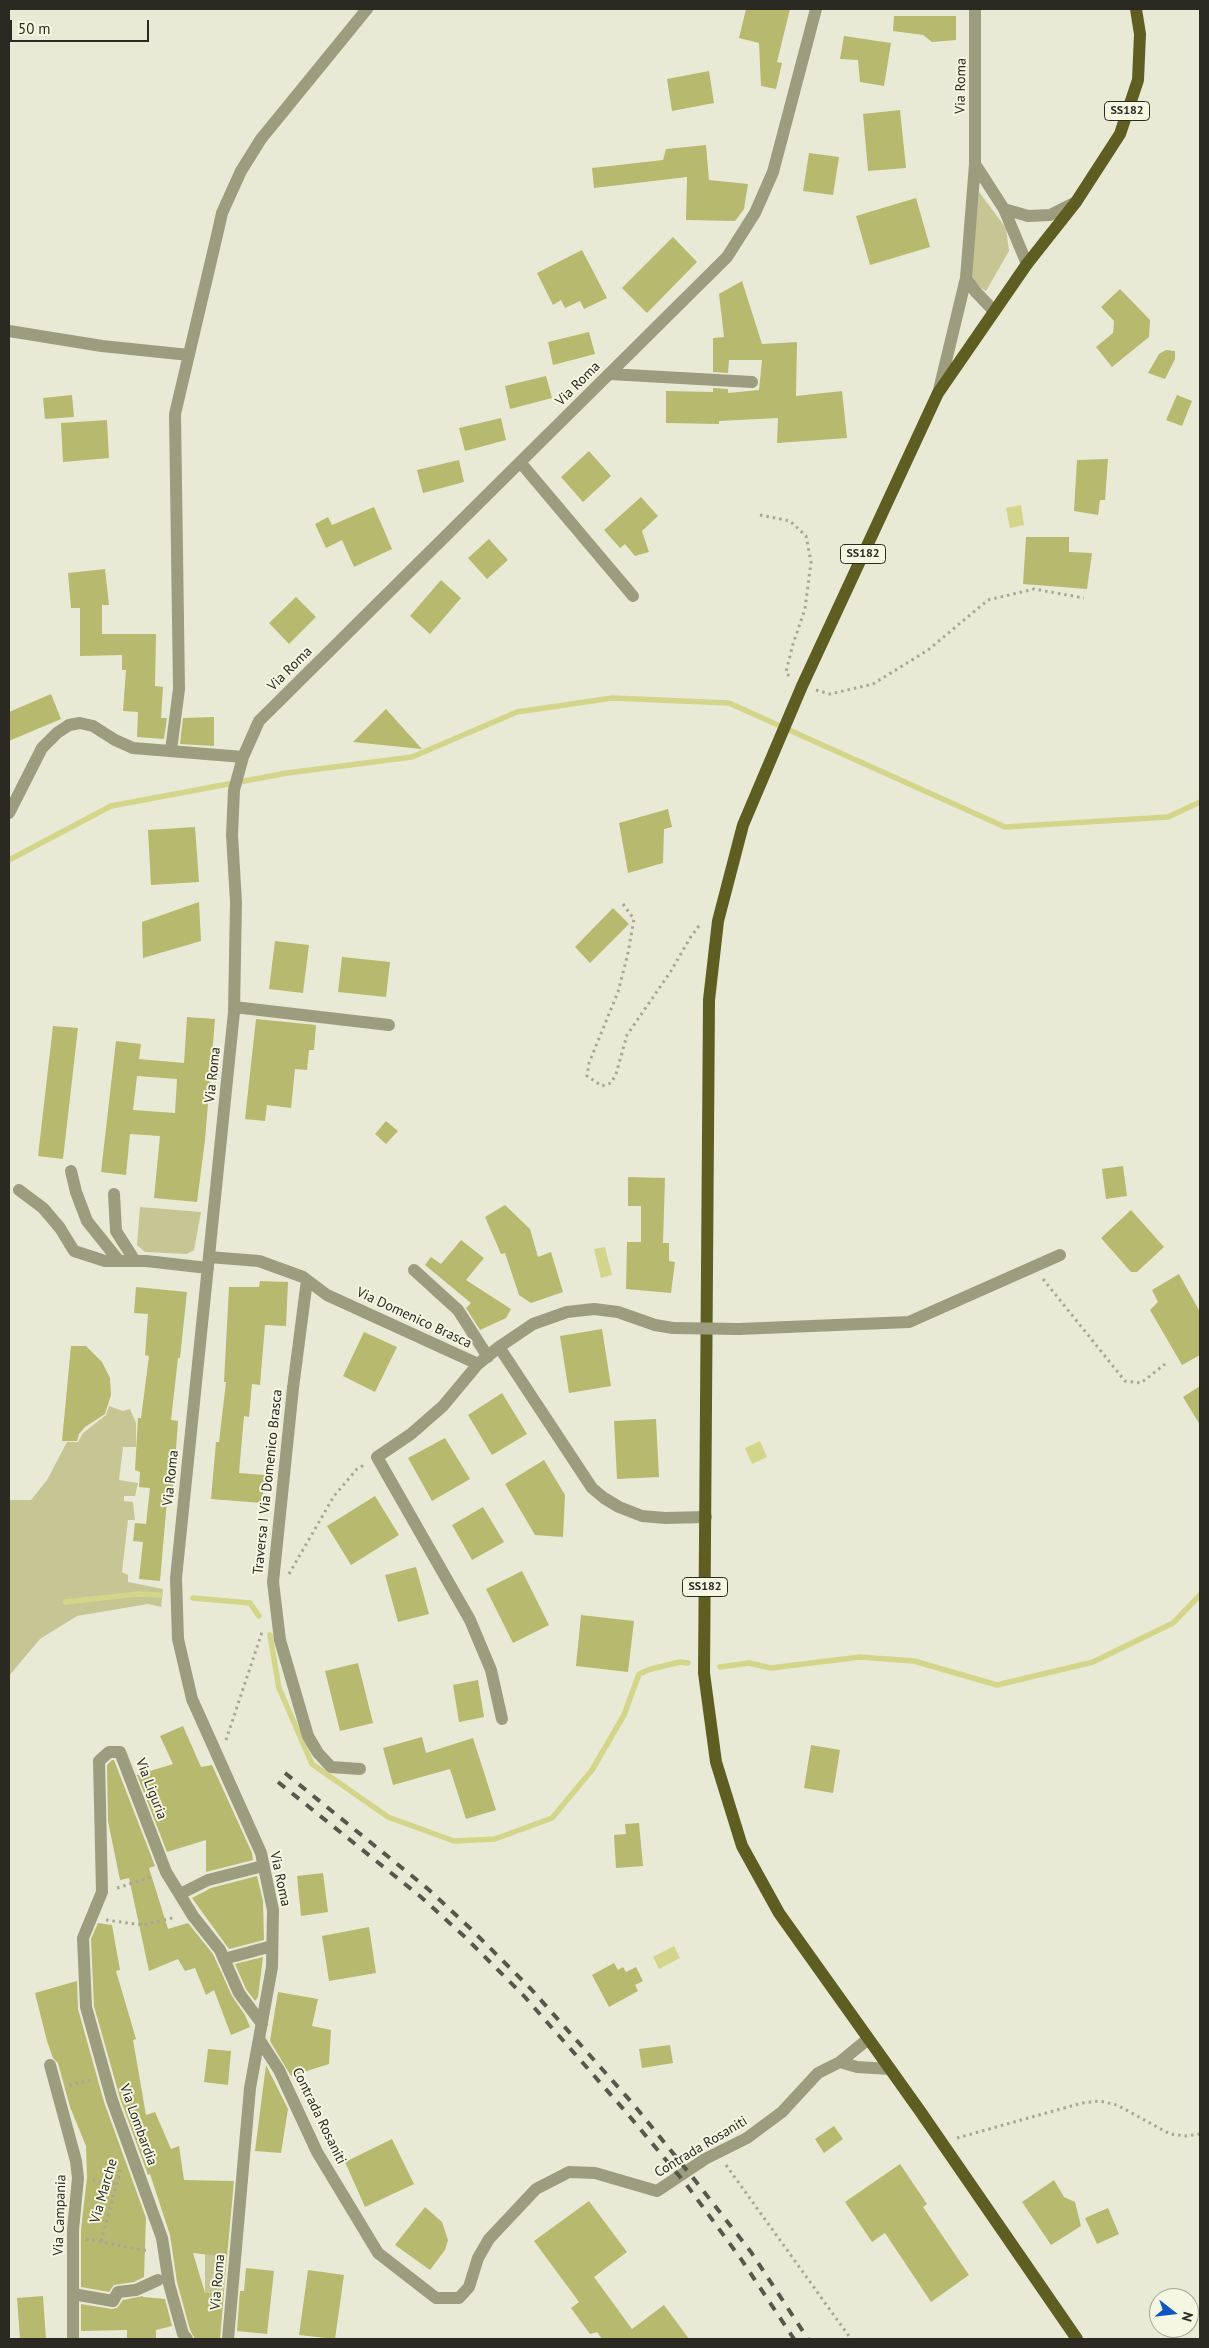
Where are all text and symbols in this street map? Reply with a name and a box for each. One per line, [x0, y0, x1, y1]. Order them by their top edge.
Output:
scale bar [12, 10, 151, 42]
text: 50 m [18, 19, 51, 38]
street label: Via Roma [952, 58, 970, 114]
road number: SS182 [1104, 102, 1150, 120]
street label: Via Roma [552, 358, 604, 410]
road number: SS182 [840, 544, 886, 564]
street label: Via Roma [264, 643, 316, 695]
street label: Via Roma [202, 1046, 224, 1104]
street label: Via Domenico Brasca [354, 1284, 474, 1352]
street label: Traversa I Via Domenico Brasca [250, 1389, 286, 1575]
street label: Via Roma [160, 1449, 182, 1507]
road number: SS182 [682, 1578, 728, 1596]
street label: Via Liguria [132, 1756, 170, 1822]
street label: Via Roma [266, 1850, 294, 1908]
street label: Contrada Rosaniti [288, 2065, 350, 2167]
street label: Via Lombardia [116, 2082, 160, 2168]
street label: Contrada Rosaniti [652, 2113, 750, 2181]
street label: Via Marche [87, 2157, 121, 2225]
street label: Via Campania [50, 2174, 70, 2256]
street label: Via Roma [207, 2253, 229, 2311]
north arrow [1149, 2288, 1199, 2338]
text: N [1178, 2310, 1197, 2324]

